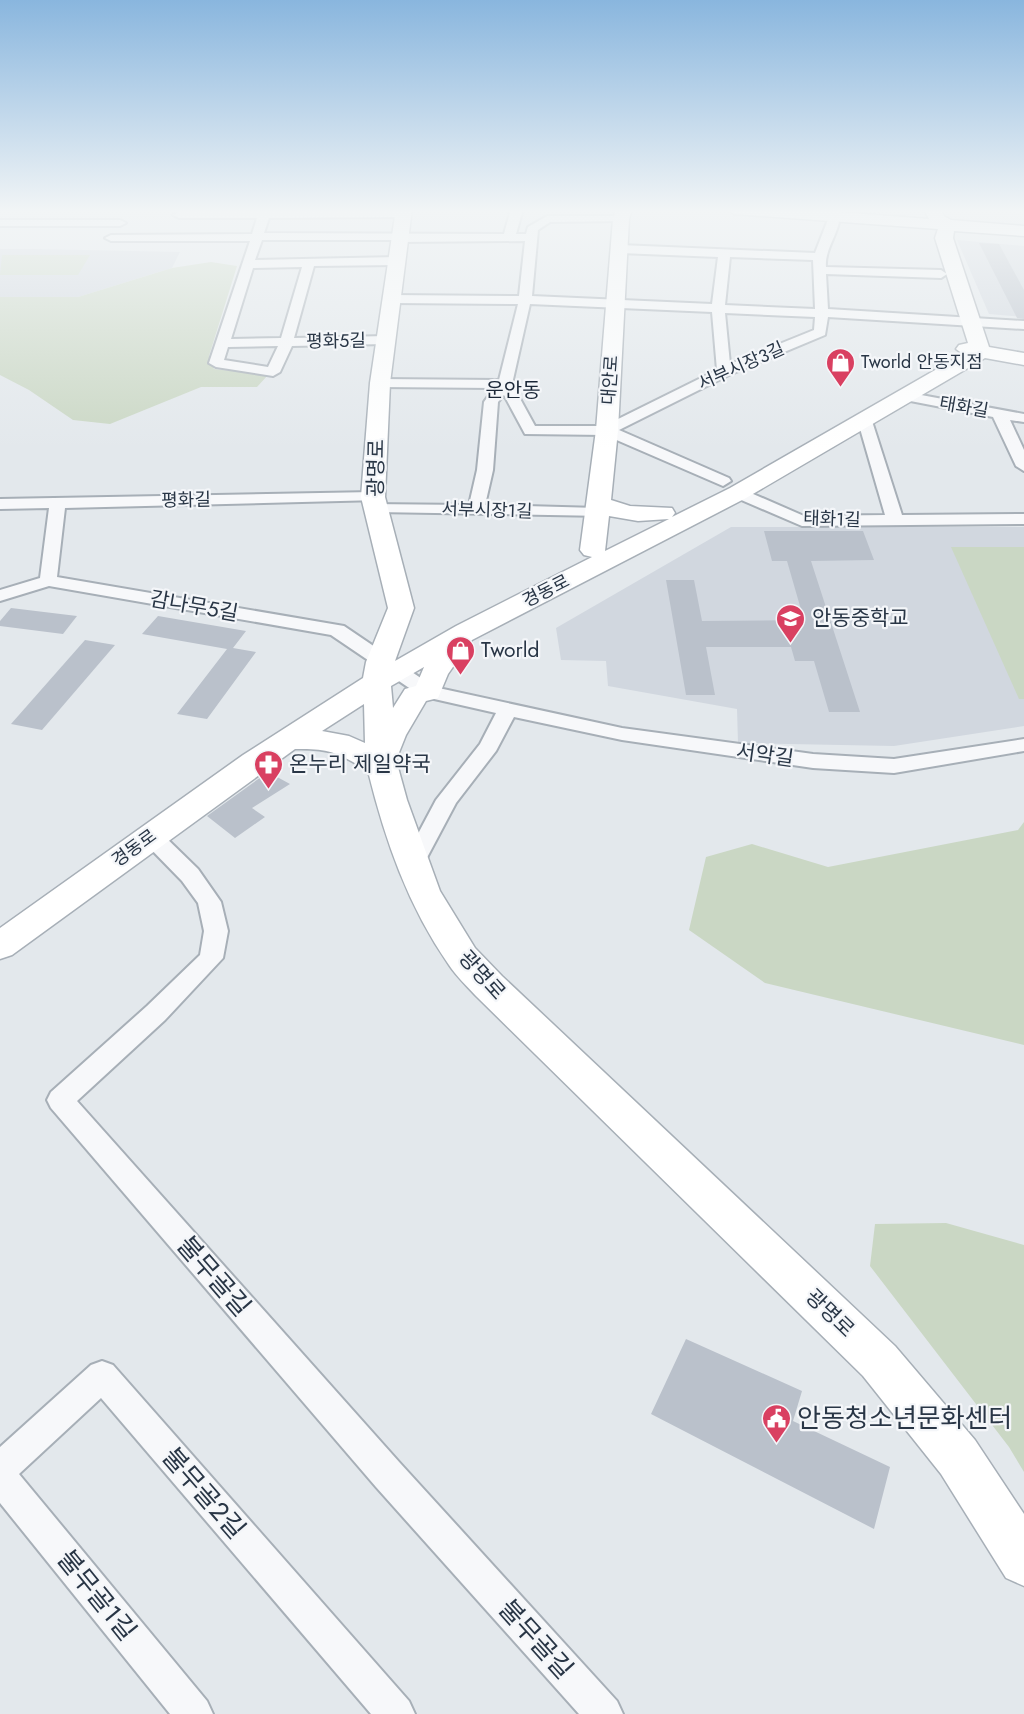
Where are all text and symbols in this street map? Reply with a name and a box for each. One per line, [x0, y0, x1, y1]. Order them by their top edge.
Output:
street label: 평화5길 [306, 327, 366, 355]
street label: 서부시장3길 [693, 335, 789, 397]
shop icon: Tworld 안동지점 [824, 346, 856, 388]
place label: Tworld 안동지점 [861, 349, 983, 375]
street label: 대안로 [595, 354, 625, 406]
district label: 운안동 [485, 376, 541, 405]
street label: 태화길 [937, 390, 991, 424]
street label: 광명로 [360, 439, 392, 497]
street label: 평화길 [161, 487, 211, 513]
street label: 서부시장1길 [441, 495, 533, 525]
street label: 태화1길 [803, 505, 861, 533]
street label: 경동로 [518, 568, 574, 614]
street label: 감나무5길 [148, 583, 240, 629]
school or university icon: 안동중학교 [775, 602, 807, 644]
place label: 안동중학교 [812, 603, 909, 633]
shop icon: Tworld [444, 634, 476, 676]
place label: Tworld [481, 635, 540, 665]
street label: 서악길 [734, 736, 796, 774]
pharmacy icon: 온누리 제일약국 [252, 748, 284, 790]
place label: 온누리 제일약국 [289, 749, 431, 779]
street label: 경동로 [106, 823, 162, 873]
street label: 광명로 [451, 943, 513, 1007]
street label: 불무골길 [168, 1227, 260, 1325]
street label: 광명로 [799, 1282, 861, 1344]
place label: 안동청소년문화센터 [797, 1399, 1012, 1437]
public building icon: 안동청소년문화센터 [760, 1402, 792, 1444]
street label: 불무골2길 [153, 1439, 255, 1547]
street label: 불무골1길 [48, 1541, 146, 1649]
street label: 불무골길 [490, 1591, 582, 1687]

